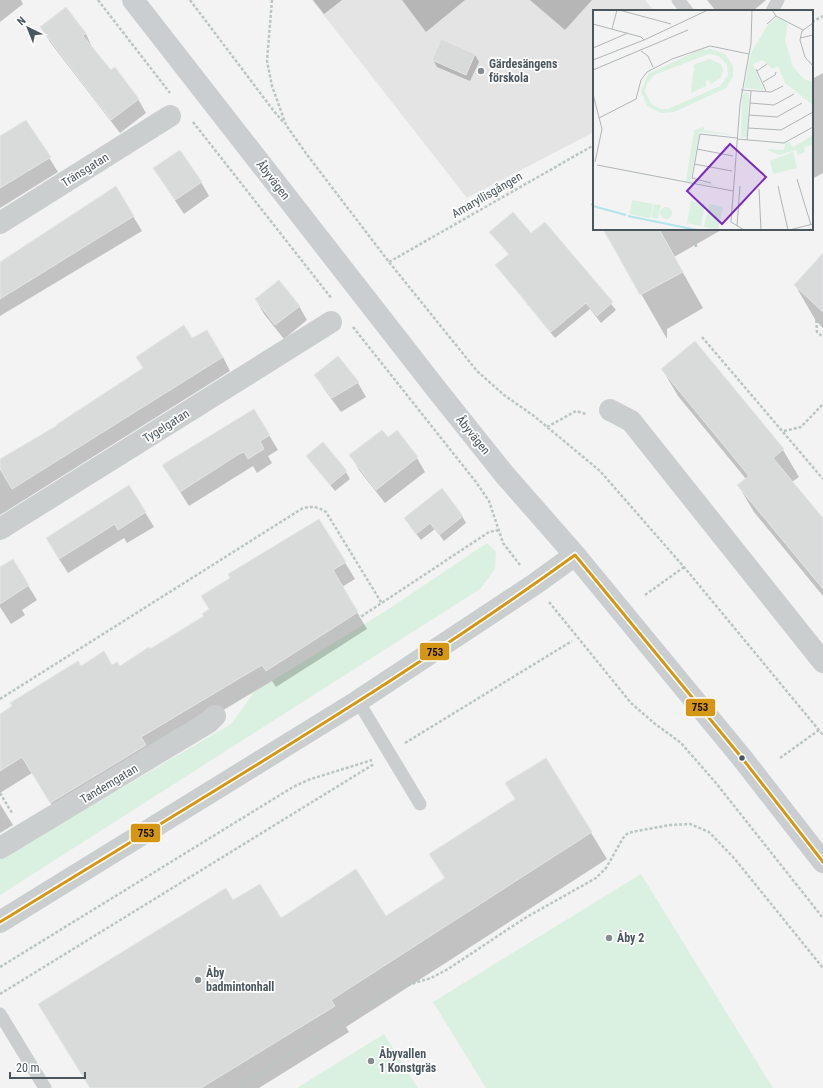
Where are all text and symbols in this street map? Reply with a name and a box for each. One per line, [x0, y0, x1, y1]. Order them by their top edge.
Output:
north arrow [8, 8, 48, 48]
inset map [593, 10, 813, 230]
text: N [15, 14, 29, 28]
place label: Gärdesängens förskola [489, 57, 558, 85]
marker: Gärdesängens förskola [476, 66, 486, 76]
street label: Tränsgatan [59, 150, 111, 190]
street label: Åbyvägen [253, 156, 294, 203]
street label: Amaryllisgången [449, 169, 525, 221]
street label: Tygelgatan [140, 406, 192, 446]
street label: Åbyvägen [453, 411, 495, 457]
line badge: 753 [419, 642, 450, 661]
text: 753 [427, 646, 444, 659]
line badge: 753 [685, 698, 716, 717]
text: 753 [692, 701, 709, 714]
unlabelled marker [737, 753, 747, 763]
street label: Tandemgatan [78, 761, 140, 807]
line badge: 753 [130, 823, 161, 843]
text: 753 [138, 827, 155, 840]
place label: Åby 2 [617, 930, 644, 945]
marker: Åby 2 [604, 933, 614, 943]
place label: Åby badmintonhall [206, 965, 274, 994]
marker: Åby badmintonhall [193, 975, 203, 985]
place label: Åbyvallen 1 Konstgräs [379, 1046, 437, 1075]
scale bar [10, 1054, 85, 1080]
marker: Åbyvallen 1 Konstgräs [366, 1056, 376, 1066]
text: 20 m [16, 1061, 40, 1075]

